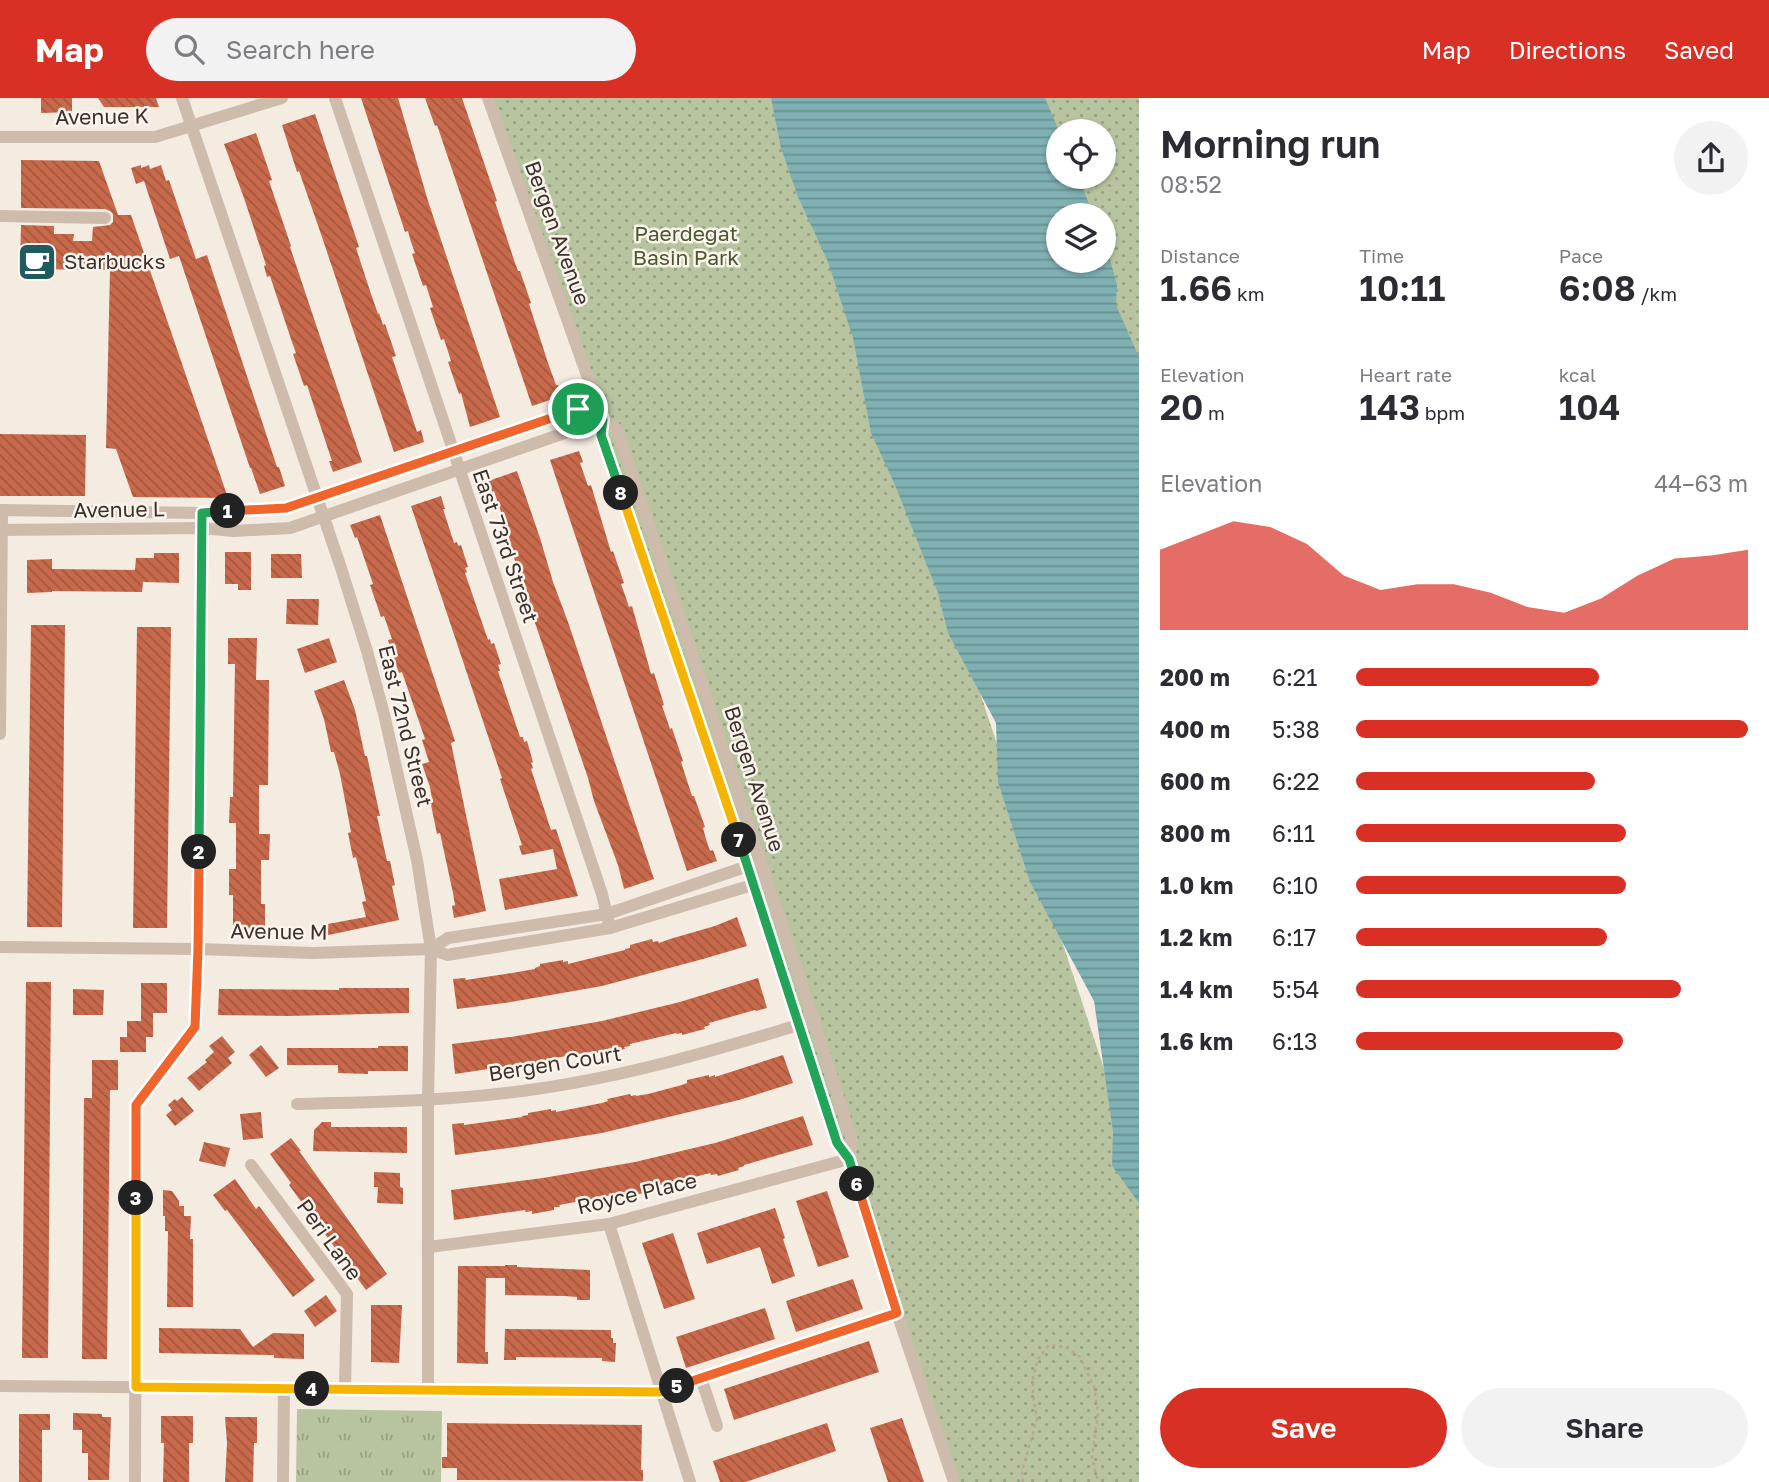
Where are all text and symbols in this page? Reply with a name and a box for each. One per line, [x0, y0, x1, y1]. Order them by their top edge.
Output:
search box [146, 18, 636, 81]
text: Map [35, 30, 104, 69]
icon: search [170, 30, 208, 68]
text: Search here [226, 34, 375, 65]
text: Map [1422, 35, 1471, 64]
text: Directions [1509, 35, 1626, 64]
text: Saved [1664, 35, 1734, 64]
street label: Avenue K [55, 102, 149, 130]
map controls [1046, 119, 1116, 273]
button: locate [1046, 119, 1116, 189]
text: Morning run [1160, 121, 1381, 166]
button: share [1674, 121, 1748, 195]
street label: Bergen Avenue [520, 157, 596, 308]
text: 08:52 [1160, 170, 1222, 198]
button: layers [1046, 203, 1116, 273]
park label: Paerdegat Basin Park [633, 220, 739, 270]
cafe icon: Starbucks [16, 241, 58, 283]
text: Distance [1160, 244, 1240, 267]
text: Time [1359, 244, 1404, 267]
text: Pace [1559, 244, 1603, 267]
place label: Starbucks [64, 248, 166, 274]
text: 1.66 [1160, 267, 1232, 309]
text: 10:11 [1359, 267, 1445, 309]
text: 6:08 [1559, 267, 1636, 309]
text: km [1232, 282, 1264, 305]
text: /km [1636, 282, 1677, 305]
text: Elevation [1160, 363, 1245, 386]
text: Heart rate [1359, 363, 1452, 386]
text: kcal [1559, 363, 1596, 386]
pin [548, 379, 608, 439]
text: 20 [1160, 386, 1203, 428]
text: 143 [1359, 386, 1420, 428]
text: 104 [1559, 386, 1621, 428]
icon: arrive [559, 390, 597, 428]
text: m [1203, 401, 1225, 424]
text: bpm [1420, 401, 1465, 424]
street label: East 73rd Street [467, 465, 544, 626]
text: Elevation [1160, 469, 1262, 497]
text: 44–63 m [1654, 469, 1748, 497]
pin: 8 [604, 476, 638, 510]
text: 8 [614, 481, 627, 504]
pin: 1 [210, 494, 246, 528]
street label: Avenue L [73, 495, 165, 523]
text: 1 [223, 499, 232, 522]
street label: East 72nd Street [373, 642, 439, 809]
text: 200 m [1160, 663, 1230, 691]
text: 6:21 [1272, 663, 1317, 691]
street label: Bergen Avenue [719, 703, 791, 855]
text: 400 m [1160, 715, 1230, 743]
text: 5:38 [1272, 715, 1320, 743]
text: 600 m [1160, 767, 1230, 795]
text: 6:22 [1272, 767, 1320, 795]
text: 800 m [1160, 819, 1231, 847]
text: 6:11 [1272, 819, 1315, 847]
pin: 7 [722, 822, 756, 858]
text: 7 [733, 828, 744, 851]
pin: 2 [182, 834, 216, 870]
text: 2 [193, 840, 204, 863]
text: 1.0 km [1160, 871, 1233, 899]
text: 6:10 [1272, 871, 1318, 899]
street label: Avenue M [230, 917, 328, 945]
text: 1.2 km [1160, 923, 1232, 951]
text: 6:17 [1272, 923, 1316, 951]
text: 1.4 km [1160, 975, 1233, 1003]
text: 5:54 [1272, 975, 1320, 1003]
text: 1.6 km [1160, 1027, 1233, 1055]
text: 6:13 [1272, 1027, 1317, 1055]
street label: Bergen Court [487, 1040, 623, 1086]
pin: 6 [840, 1166, 874, 1202]
street label: Royce Place [574, 1167, 699, 1219]
text: 6 [850, 1172, 863, 1195]
pin: 3 [118, 1180, 154, 1216]
text: 3 [130, 1186, 141, 1209]
street label: Peri Lane [292, 1194, 368, 1285]
pin: 5 [660, 1368, 694, 1404]
pin: 4 [294, 1372, 330, 1406]
text: 5 [671, 1374, 682, 1397]
text: 4 [306, 1377, 317, 1400]
button: Save [1160, 1388, 1447, 1468]
button: Share [1461, 1388, 1748, 1468]

